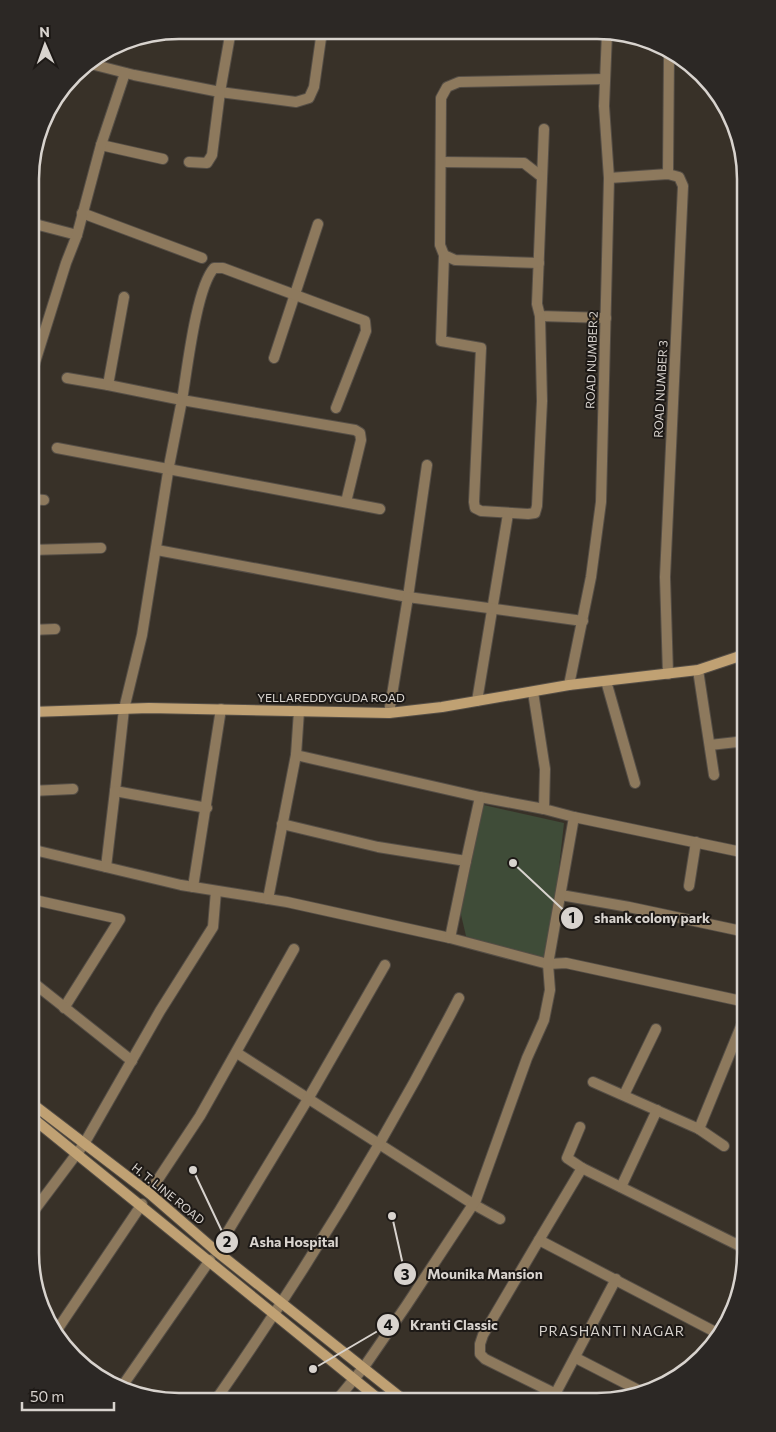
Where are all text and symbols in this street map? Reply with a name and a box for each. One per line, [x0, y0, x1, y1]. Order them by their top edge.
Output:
north arrow [20, 20, 70, 70]
text: N [39, 23, 50, 40]
street label: ROAD NUMBER 2 [582, 311, 600, 409]
street label: ROAD NUMBER 3 [650, 340, 670, 438]
street label: YELLAREDDYGUDA ROAD [257, 690, 405, 704]
callout: shank colony park [560, 903, 720, 932]
text: 1 [569, 908, 575, 926]
text: shank colony park [594, 909, 710, 926]
street label: H. T. LINE ROAD [130, 1160, 208, 1227]
callout: Asha Hospital [215, 1227, 349, 1256]
text: 2 [223, 1232, 231, 1250]
text: Asha Hospital [249, 1233, 339, 1250]
callout: Mounika Mansion [392, 1260, 553, 1289]
text: 3 [401, 1265, 410, 1283]
text: Mounika Mansion [427, 1265, 543, 1282]
callout: Kranti Classic [375, 1311, 508, 1340]
text: 4 [383, 1315, 393, 1333]
text: Kranti Classic [410, 1316, 498, 1333]
district label: PRASHANTI NAGAR [539, 1322, 685, 1339]
scale bar [22, 1380, 115, 1412]
text: 50 m [30, 1387, 64, 1405]

